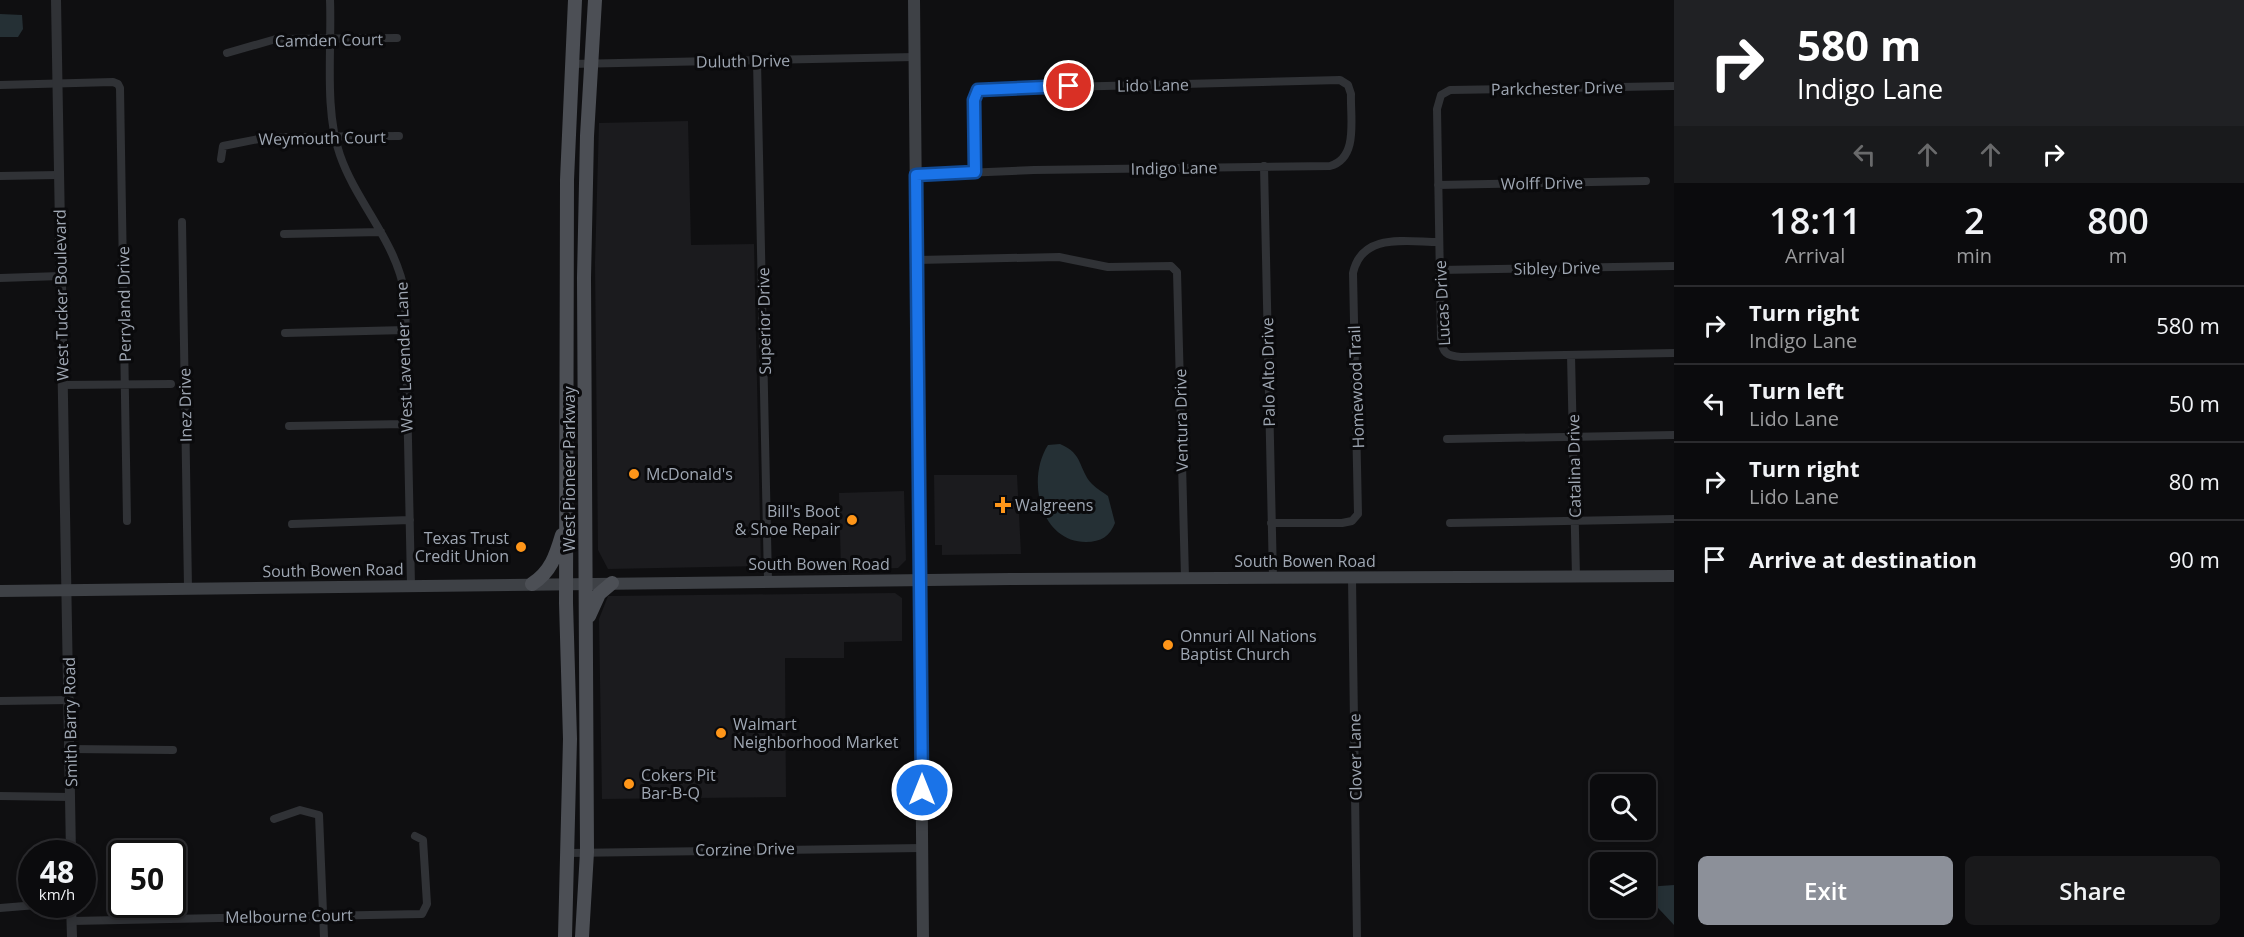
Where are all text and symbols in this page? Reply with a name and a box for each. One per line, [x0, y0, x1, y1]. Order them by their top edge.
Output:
text: 580 m [1797, 16, 1921, 73]
icon: right [1698, 24, 1776, 102]
street label: Camden Court [275, 28, 384, 52]
street label: Duluth Drive [696, 49, 790, 73]
pin [1043, 60, 1094, 111]
icon: arrive [1052, 69, 1085, 102]
text: Indigo Lane [1797, 70, 1943, 107]
street label: Lido Lane [1117, 73, 1189, 97]
street label: Parkchester Drive [1491, 76, 1623, 100]
street label: Weymouth Court [258, 126, 386, 150]
icon: left [1848, 138, 1881, 171]
icon: ahead [1911, 138, 1944, 171]
icon: ahead [1974, 138, 2007, 171]
icon: right [2037, 138, 2070, 171]
street label: Indigo Lane [1131, 156, 1218, 180]
street label: Wolff Drive [1501, 171, 1583, 195]
text: 18:11 [1769, 196, 1861, 245]
text: 2 [1964, 196, 1985, 245]
text: 800 [2087, 196, 2149, 245]
street label: West Tucker Boulevard [49, 209, 73, 381]
text: Arrival [1785, 242, 1845, 269]
text: min [1956, 242, 1992, 269]
text: m [2109, 242, 2127, 269]
street label: Perryland Drive [112, 246, 136, 362]
street label: Sibley Drive [1513, 256, 1601, 280]
street label: Lucas Drive [1429, 260, 1455, 346]
street label: Superior Drive [752, 267, 776, 375]
street label: West Lavender Lane [390, 281, 418, 433]
text: Turn right [1749, 297, 1860, 327]
icon: right [1698, 309, 1731, 342]
text: 580 m [2156, 310, 2220, 340]
street label: Palo Alto Drive [1256, 317, 1280, 427]
street label: Homewood Trail [1343, 325, 1369, 449]
text: Indigo Lane [1749, 327, 1857, 354]
street label: Inez Drive [173, 368, 197, 442]
street label: Ventura Drive [1169, 369, 1193, 471]
text: Turn left [1749, 375, 1844, 405]
street label: West Pioneer Parkway [558, 385, 580, 552]
icon: left [1698, 387, 1731, 420]
text: 50 m [2169, 388, 2220, 418]
text: Lido Lane [1749, 405, 1839, 432]
street label: Catalina Drive [1562, 414, 1586, 518]
text: Turn right [1749, 453, 1860, 483]
place label: McDonald's [646, 463, 733, 485]
icon: right [1698, 465, 1731, 498]
text: 80 m [2169, 466, 2220, 496]
marker: McDonald's [627, 467, 641, 481]
text: Lido Lane [1749, 483, 1839, 510]
place label: Walgreens [1015, 494, 1093, 516]
marker: Walgreens [996, 498, 1010, 512]
place label: Bill's Boot & Shoe Repair [735, 500, 840, 540]
marker: Bill's Boot & Shoe Repair [845, 513, 859, 527]
place label: Texas Trust Credit Union [415, 527, 509, 567]
marker: Texas Trust Credit Union [514, 540, 528, 554]
icon: arrive [1698, 543, 1731, 576]
text: Arrive at destination [1749, 544, 1977, 574]
text: 90 m [2169, 544, 2220, 574]
street label: South Bowen Road [1234, 550, 1376, 572]
street label: South Bowen Road [748, 553, 890, 575]
street label: South Bowen Road [262, 558, 404, 582]
place label: Onnuri All Nations Baptist Church [1180, 625, 1317, 665]
marker: Onnuri All Nations Baptist Church [1161, 638, 1175, 652]
street label: Smith Barry Road [58, 657, 82, 787]
place label: Walmart Neighborhood Market [733, 713, 899, 753]
street label: Clover Lane [1343, 713, 1367, 801]
marker: Walmart Neighborhood Market [714, 726, 728, 740]
position arrow [890, 758, 954, 822]
place label: Cokers Pit Bar-B-Q [641, 764, 716, 804]
map controls [1590, 774, 1656, 918]
button: search [1590, 774, 1656, 840]
marker: Cokers Pit Bar-B-Q [622, 777, 636, 791]
street label: Corzine Drive [695, 837, 795, 861]
speed limit sign: 50 [108, 840, 186, 918]
text: 48 [40, 851, 74, 892]
button: layers [1590, 852, 1656, 918]
button: Exit [1698, 856, 1953, 925]
button: Share [1965, 856, 2220, 925]
text: km/h [39, 884, 75, 904]
street label: Melbourne Court [225, 904, 353, 928]

